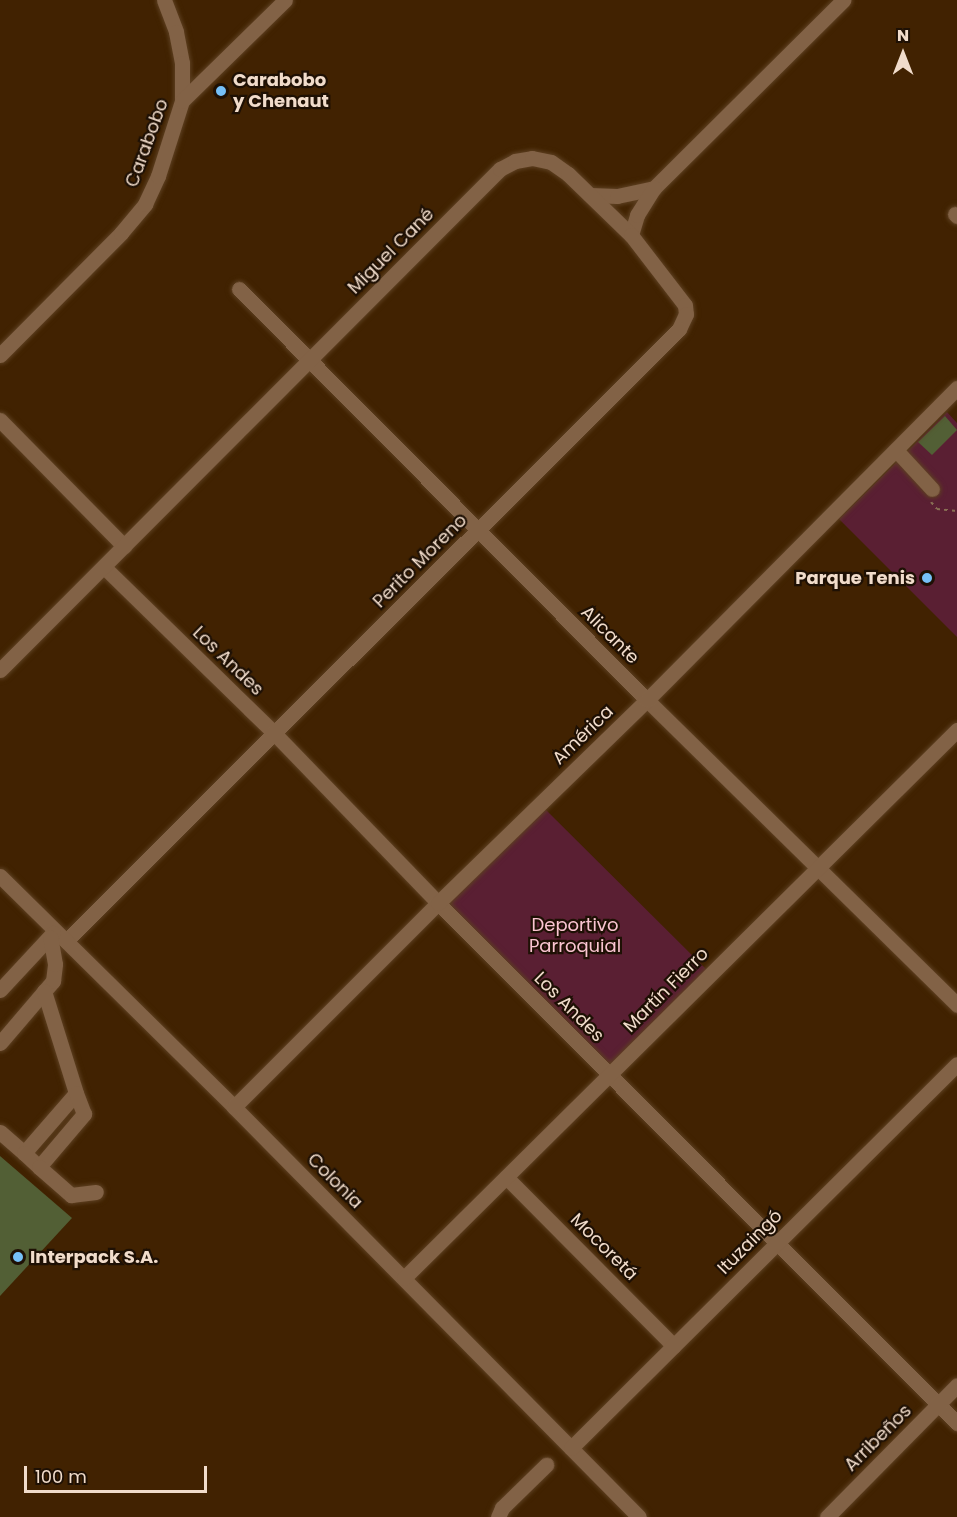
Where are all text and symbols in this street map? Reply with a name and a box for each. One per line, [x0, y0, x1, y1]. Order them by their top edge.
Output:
north arrow [873, 24, 933, 84]
text: N [897, 24, 909, 47]
place label: Carabobo y Chenaut [233, 70, 329, 112]
marker: Carabobo y Chenaut [214, 84, 228, 98]
street label: Carabobo [121, 96, 173, 190]
street label: Miguel Cané [343, 203, 439, 299]
street label: Perito Moreno [369, 510, 471, 612]
place label: Parque Tenis [795, 567, 915, 589]
marker: Parque Tenis [920, 571, 934, 585]
street label: Alicante [576, 601, 644, 669]
street label: Los Andes [188, 622, 268, 700]
street label: América [548, 701, 618, 769]
park label: Deportivo Parroquial [529, 915, 621, 958]
street label: Martín Fierro [619, 943, 713, 1037]
street label: Los Andes [530, 968, 608, 1046]
street label: Colonia [303, 1149, 367, 1213]
street label: Ituzaingó [713, 1205, 787, 1279]
street label: Mocoretá [566, 1209, 642, 1285]
place label: Interpack S.A. [30, 1246, 158, 1268]
marker: Interpack S.A. [11, 1250, 25, 1264]
street label: Arribeños [840, 1400, 916, 1476]
scale bar [27, 1454, 210, 1492]
text: 100 m [35, 1464, 87, 1489]

